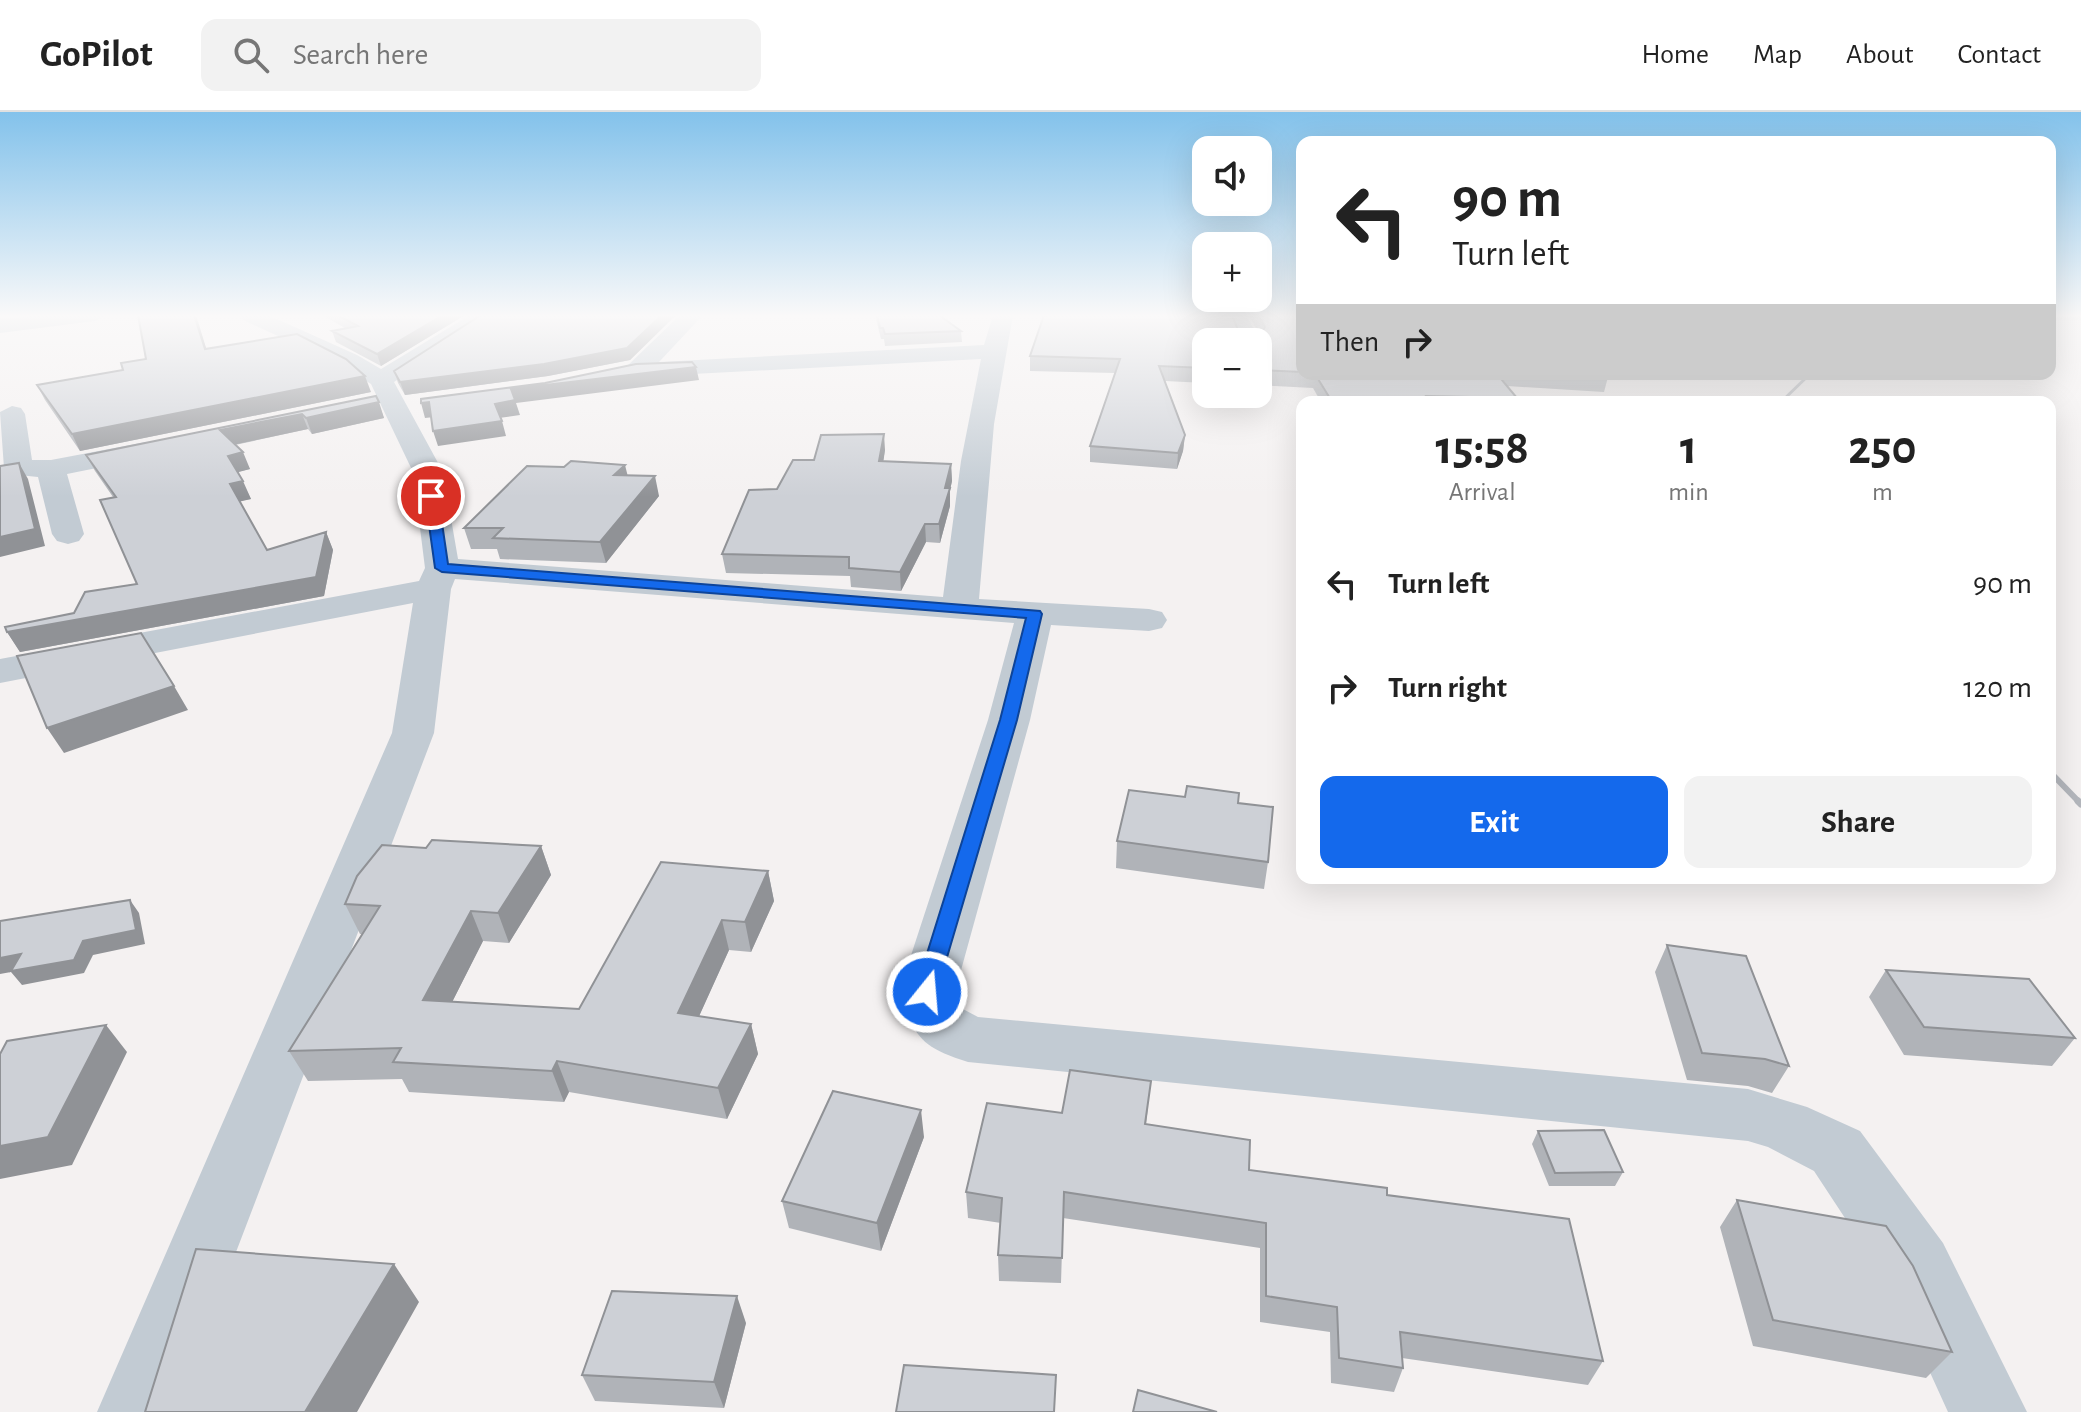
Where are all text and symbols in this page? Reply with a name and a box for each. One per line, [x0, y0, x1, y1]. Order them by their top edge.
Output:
search box [201, 19, 761, 91]
icon: search [229, 33, 273, 77]
text: GoPilot [40, 36, 153, 74]
text: Search here [293, 40, 428, 70]
text: Home [1642, 41, 1709, 69]
text: Map [1753, 41, 1802, 69]
text: About [1846, 41, 1914, 69]
text: Contact [1958, 41, 2041, 69]
map controls [1192, 136, 1272, 408]
button: sound [1192, 136, 1272, 216]
icon: left [1320, 168, 1424, 272]
text: 90 m [1452, 171, 1562, 227]
button: + [1192, 232, 1272, 312]
text: Turn left [1452, 236, 1569, 272]
icon: right [1395, 320, 1439, 364]
text: Then [1320, 327, 1379, 357]
button: − [1192, 328, 1272, 408]
text: 15:58 [1435, 425, 1529, 473]
text: 1 [1680, 425, 1697, 473]
text: 250 [1848, 425, 1917, 473]
pin [397, 462, 465, 530]
icon: arrive [409, 474, 453, 518]
text: Arrival [1449, 479, 1516, 505]
text: min [1668, 479, 1709, 505]
text: m [1872, 479, 1893, 505]
icon: left [1320, 562, 1364, 606]
text: Turn left [1388, 569, 1489, 599]
text: 90 m [1973, 569, 2032, 599]
icon: right [1320, 666, 1364, 710]
text: Turn right [1388, 673, 1507, 703]
text: 120 m [1963, 673, 2032, 703]
button: Exit [1320, 776, 1668, 868]
button: Share [1684, 776, 2032, 868]
position arrow [885, 950, 969, 1034]

